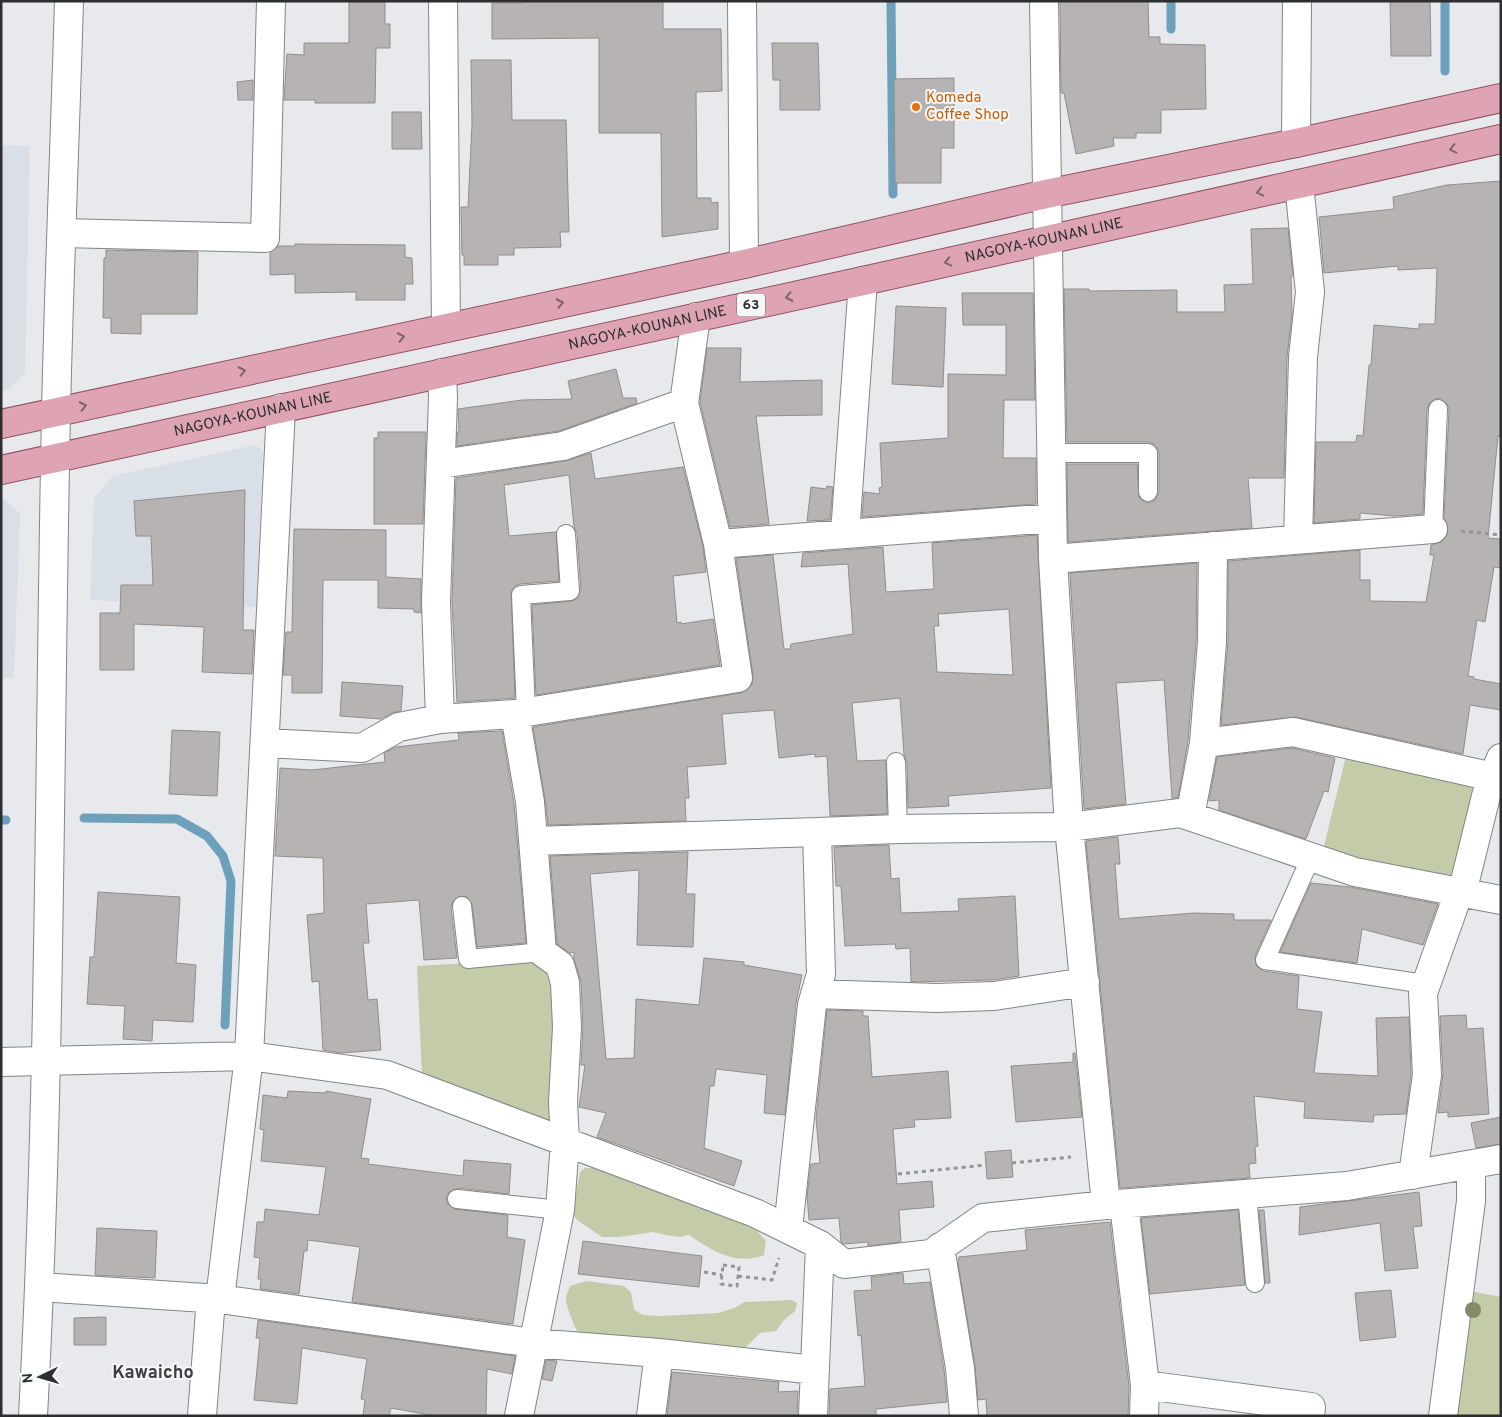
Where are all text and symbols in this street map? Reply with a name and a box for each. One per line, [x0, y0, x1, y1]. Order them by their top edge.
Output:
place label: Komeda Coffee Shop [926, 89, 1009, 125]
marker: Komeda Coffee Shop [910, 101, 922, 113]
one-way arrow [1449, 143, 1458, 154]
one-way arrow [1256, 187, 1265, 197]
street label: NAGOYA-KOUNAN LINE [963, 214, 1125, 268]
one-way arrow [944, 256, 953, 267]
one-way arrow [785, 291, 794, 302]
road number: 63 [737, 294, 765, 316]
one-way arrow [555, 298, 564, 309]
street label: NAGOYA-KOUNAN LINE [567, 302, 729, 355]
one-way arrow [396, 332, 405, 343]
one-way arrow [237, 367, 246, 377]
street label: NAGOYA-KOUNAN LINE [172, 388, 334, 441]
one-way arrow [79, 401, 87, 412]
north arrow [15, 1352, 65, 1402]
district label: Kawaicho [112, 1362, 194, 1385]
text: N [20, 1372, 37, 1384]

